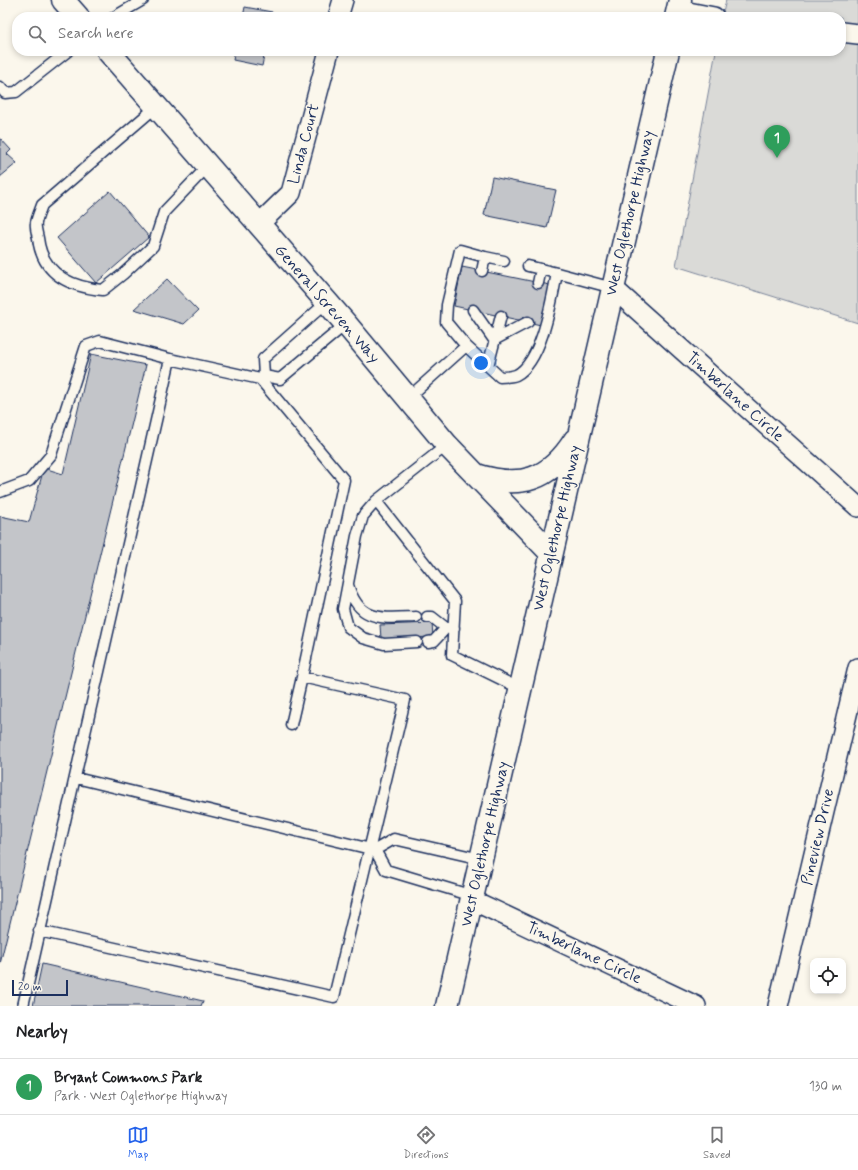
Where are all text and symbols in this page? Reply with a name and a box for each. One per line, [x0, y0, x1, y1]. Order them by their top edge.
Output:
search box [12, 12, 846, 56]
icon: search [26, 23, 48, 45]
text: Search here [58, 24, 134, 44]
street label: Linda Court [283, 101, 325, 187]
pin: 1 [764, 125, 790, 158]
street label: West Oglethorpe Highway [601, 128, 659, 298]
street label: General Screven Way [270, 240, 384, 368]
street label: Timberlane Circle [682, 347, 789, 447]
your location [471, 353, 491, 373]
street label: West Oglethorpe Highway [528, 443, 586, 613]
street label: West Oglethorpe Highway [456, 759, 514, 929]
street label: Pineview Drive [797, 787, 839, 887]
street label: Timberlane Circle [523, 917, 645, 989]
map controls [810, 958, 846, 994]
button: locate [810, 958, 846, 994]
scale bar [12, 978, 68, 997]
text: 20 m [18, 980, 41, 994]
text: Nearby [16, 1021, 68, 1043]
text: Bryant Commons Park [54, 1068, 202, 1088]
text: 1 [26, 1078, 32, 1095]
text: 130 m [809, 1078, 842, 1095]
text: Park · West Oglethorpe Highway [54, 1088, 227, 1105]
tab: Map [127, 1124, 149, 1162]
tab: Directions [403, 1124, 449, 1162]
tab: Saved [703, 1124, 731, 1162]

